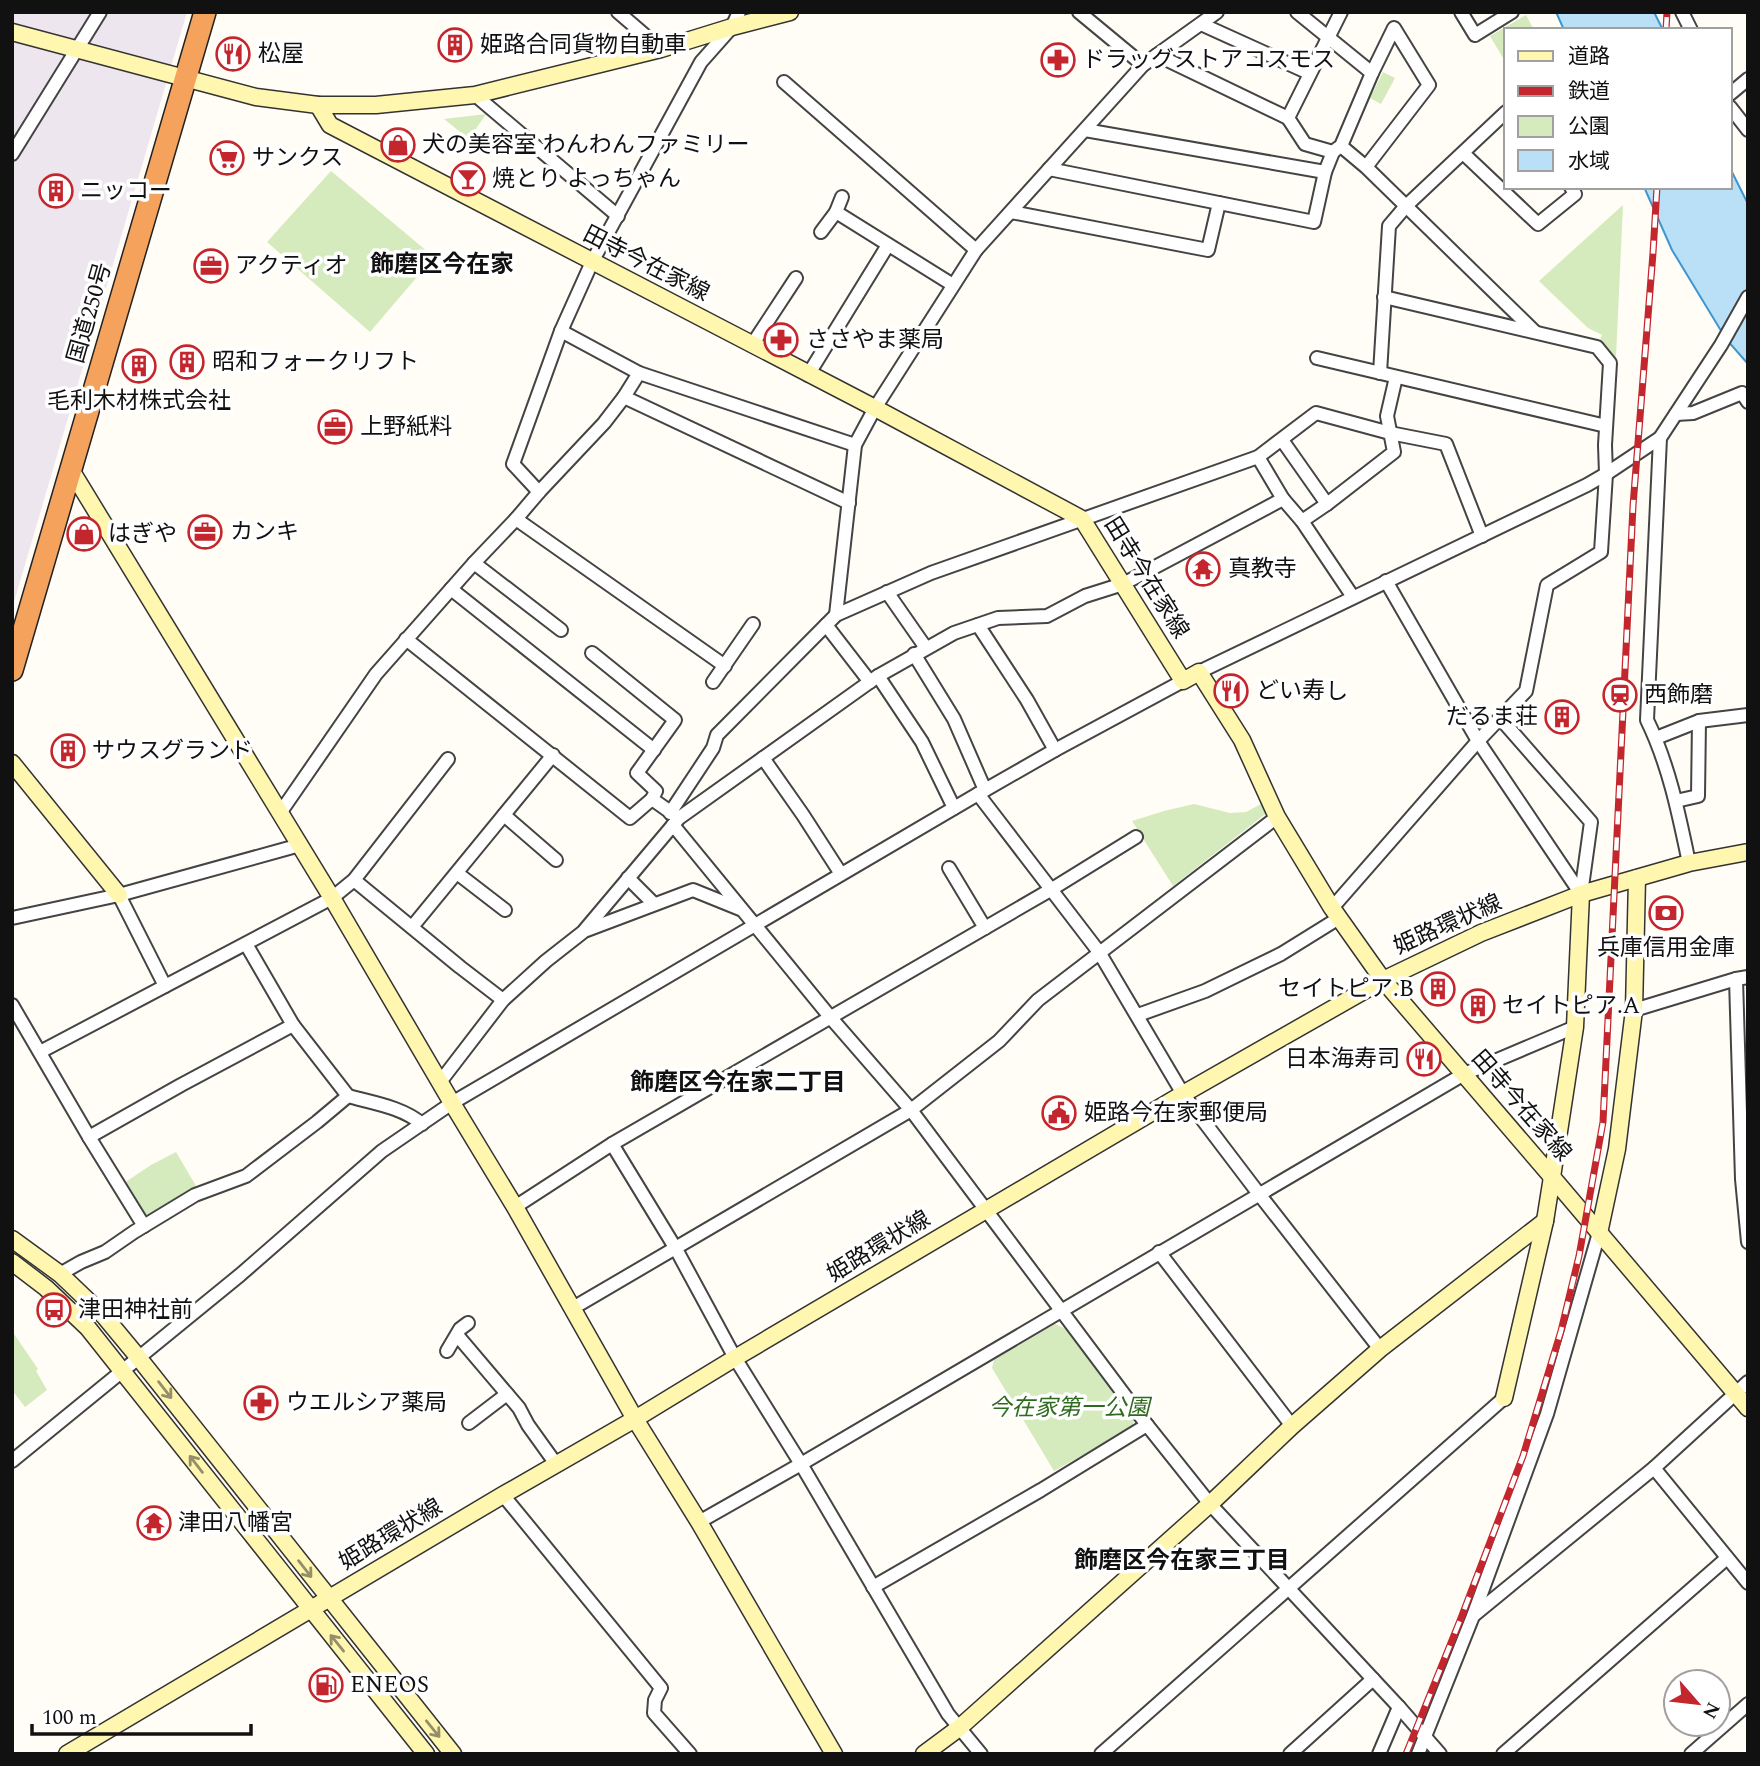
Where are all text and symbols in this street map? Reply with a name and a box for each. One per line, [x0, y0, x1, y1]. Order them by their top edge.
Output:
building icon: 姫路合同貨物自動車 [436, 26, 474, 64]
place label: 姫路合同貨物自動車 [480, 28, 687, 63]
legend [1504, 28, 1732, 189]
restaurant icon: 松屋 [214, 35, 252, 73]
place label: 松屋 [258, 37, 304, 72]
pharmacy icon: ドラッグストアコスモス [1039, 41, 1077, 79]
text: 道路 [1568, 41, 1610, 73]
place label: ドラッグストアコスモス [1082, 43, 1335, 78]
text: 鉄道 [1568, 76, 1610, 108]
text: 公園 [1568, 111, 1610, 143]
shop icon: 犬の美容室 わんわんファミリー [379, 126, 417, 164]
place label: 犬の美容室 わんわんファミリー [422, 128, 750, 163]
supermarket icon: サンクス [208, 139, 246, 177]
place label: サンクス [252, 141, 343, 176]
text: 水域 [1568, 146, 1610, 178]
bar icon: 焼とり よっちゃん [449, 160, 487, 198]
place label: 焼とり よっちゃん [492, 162, 681, 197]
building icon: ニッコー [37, 172, 75, 210]
place label: ニッコー [80, 174, 172, 209]
street label: 田寺今在家線 [577, 217, 715, 311]
office icon: アクティオ [192, 247, 230, 285]
district label: 飾磨区今在家 [370, 247, 514, 283]
place label: アクティオ [235, 249, 347, 284]
street label: 国道250号 [59, 258, 121, 368]
pharmacy icon: ささやま薬局 [762, 321, 800, 359]
place label: ささやま薬局 [806, 323, 944, 358]
building icon: 昭和フォークリフト [168, 343, 206, 381]
place label: 昭和フォークリフト [212, 345, 419, 380]
building icon: 毛利木材株式会社 [120, 347, 158, 385]
place label: 毛利木材株式会社 [47, 384, 231, 419]
office icon: 上野紙料 [316, 408, 354, 446]
place label: 上野紙料 [360, 410, 452, 445]
street label: 田寺今在家線 [1095, 510, 1197, 646]
office icon: カンキ [186, 513, 224, 551]
shop icon: はぎや [65, 515, 103, 553]
place label: カンキ [230, 515, 299, 550]
place label: はぎや [108, 517, 177, 552]
temple icon: 真教寺 [1184, 550, 1222, 588]
place label: 真教寺 [1228, 552, 1297, 587]
restaurant icon: どい寿し [1212, 672, 1250, 710]
place label: どい寿し [1256, 674, 1348, 709]
station icon: 西飾磨 [1601, 676, 1639, 714]
place label: 西飾磨 [1644, 678, 1713, 713]
building icon: だるま荘 [1543, 698, 1581, 736]
place label: だるま荘 [1446, 700, 1538, 735]
building icon: サウスグランド [49, 732, 87, 770]
place label: サウスグランド [92, 734, 253, 769]
street label: 姫路環状線 [1388, 886, 1508, 964]
bank icon: 兵庫信用金庫 [1647, 894, 1685, 932]
place label: 兵庫信用金庫 [1597, 931, 1735, 966]
building icon: セイトピア.B [1419, 970, 1457, 1008]
place label: セイトピア.B [1278, 972, 1414, 1007]
building icon: セイトピア.A [1459, 987, 1497, 1025]
place label: セイトピア.A [1502, 989, 1640, 1024]
restaurant icon: 日本海寿司 [1405, 1040, 1443, 1078]
place label: 日本海寿司 [1285, 1042, 1400, 1077]
street label: 田寺今在家線 [1463, 1042, 1579, 1170]
district label: 飾磨区今在家二丁目 [630, 1065, 846, 1101]
public building icon: 姫路今在家郵便局 [1040, 1094, 1078, 1132]
place label: 姫路今在家郵便局 [1084, 1096, 1268, 1131]
street label: 姫路環状線 [821, 1202, 937, 1292]
bus stop icon: 津田神社前 [35, 1291, 73, 1329]
place label: 津田神社前 [78, 1293, 193, 1328]
one-way arrow [157, 1380, 172, 1399]
pharmacy icon: ウエルシア薬局 [242, 1384, 280, 1422]
place label: ウエルシア薬局 [286, 1386, 447, 1421]
park label: 今在家第一公園 [989, 1391, 1153, 1426]
one-way arrow [189, 1456, 204, 1474]
street label: 姫路環状線 [333, 1490, 449, 1580]
temple icon: 津田八幡宮 [135, 1504, 173, 1542]
place label: 津田八幡宮 [178, 1506, 293, 1541]
district label: 飾磨区今在家三丁目 [1074, 1543, 1290, 1579]
one-way arrow [298, 1559, 313, 1577]
one-way arrow [329, 1635, 345, 1653]
fuel station icon: ENEOS [307, 1666, 345, 1704]
place label: ENEOS [350, 1668, 429, 1703]
north arrow [1662, 1668, 1732, 1738]
scale bar [32, 1692, 250, 1736]
text: N [1694, 1697, 1727, 1724]
text: 100 m [42, 1702, 97, 1734]
one-way arrow [425, 1719, 440, 1738]

